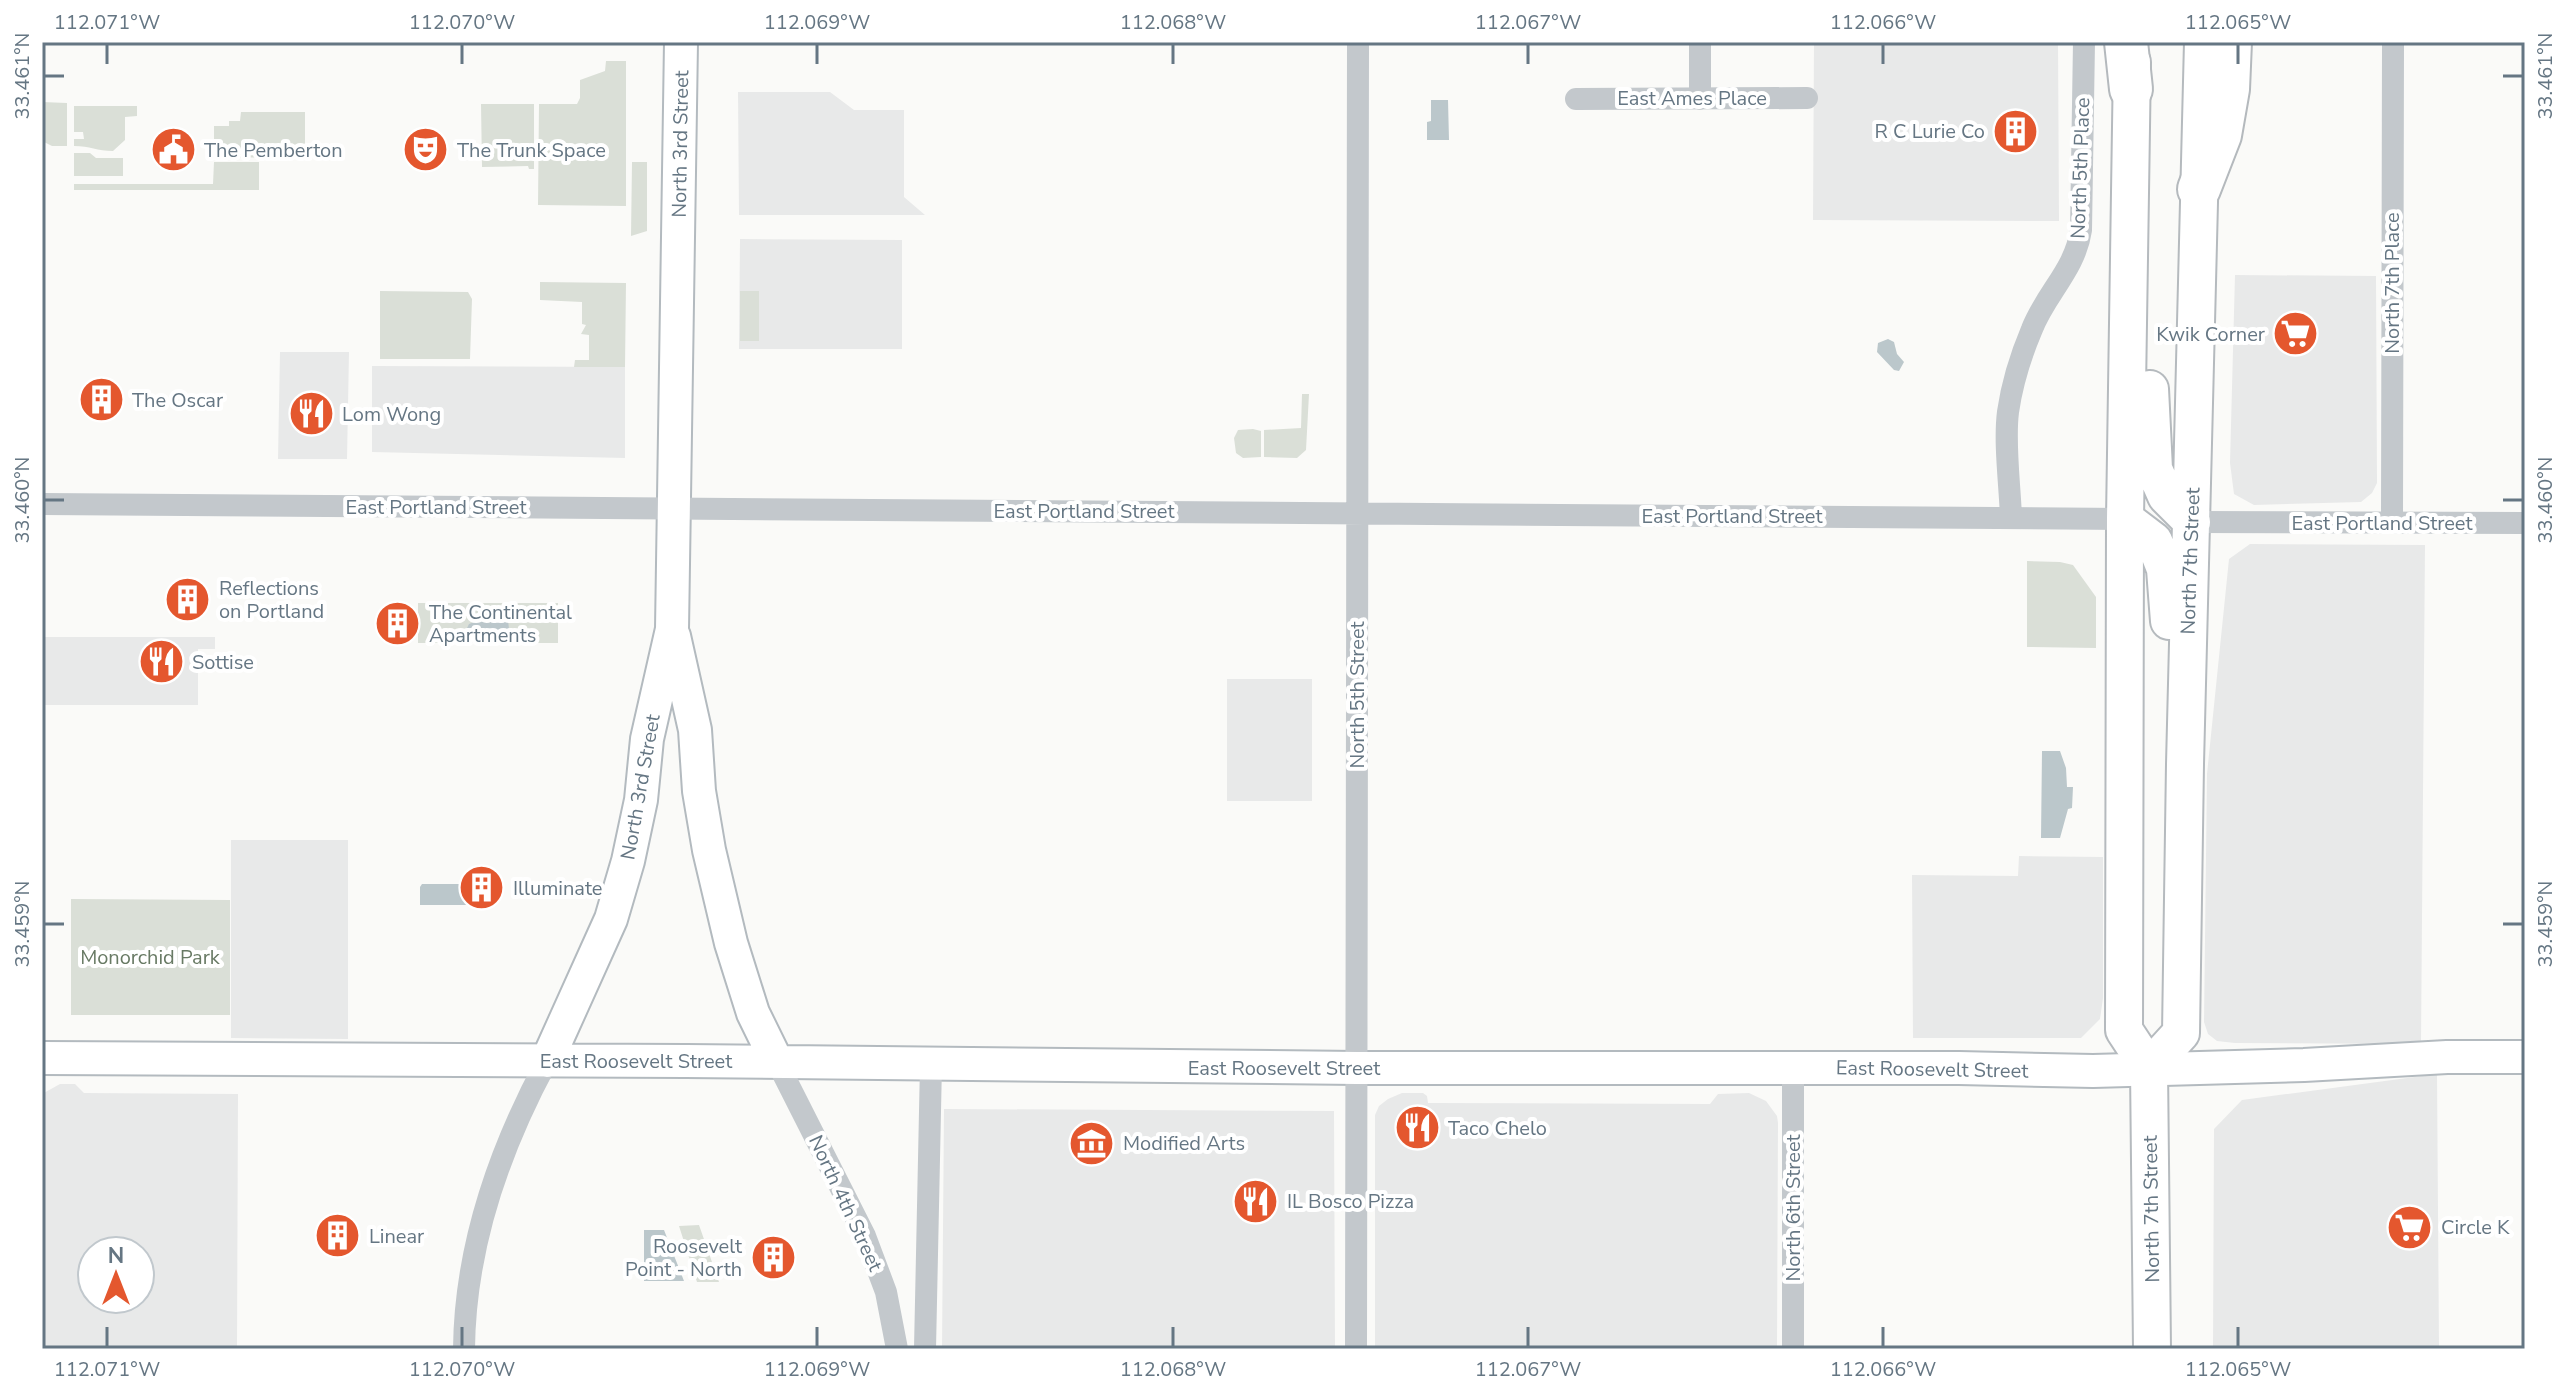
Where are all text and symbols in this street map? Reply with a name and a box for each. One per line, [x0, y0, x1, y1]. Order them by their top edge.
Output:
text: 112.071°W [54, 9, 160, 36]
text: 112.070°W [409, 9, 515, 36]
text: 112.069°W [764, 9, 870, 36]
text: 112.068°W [1120, 9, 1226, 36]
text: 112.067°W [1475, 9, 1581, 36]
text: 112.066°W [1830, 9, 1936, 36]
text: 112.065°W [2185, 9, 2291, 36]
text: 33.461°N [9, 33, 36, 119]
text: 33.461°N [2532, 33, 2559, 119]
street label: North 3rd Street [666, 69, 695, 218]
street label: East Ames Place [1617, 85, 1767, 112]
street label: North 5th Place [2065, 97, 2096, 239]
building icon: R C Lurie Co [1992, 107, 2040, 155]
place label: R C Lurie Co [1875, 118, 1985, 145]
public building icon: The Pemberton [149, 126, 197, 174]
theatre icon: The Trunk Space [402, 126, 450, 174]
place label: The Pemberton [204, 137, 343, 164]
place label: The Trunk Space [457, 137, 606, 164]
street label: North 7th Place [2379, 212, 2406, 354]
supermarket icon: Kwik Corner [2272, 310, 2320, 358]
place label: Kwik Corner [2156, 321, 2265, 348]
building icon: The Oscar [77, 376, 125, 424]
place label: The Oscar [132, 387, 223, 414]
restaurant icon: Lom Wong [287, 390, 335, 438]
place label: Lom Wong [342, 401, 441, 428]
text: 33.460°N [9, 457, 36, 543]
text: 33.460°N [2532, 457, 2559, 543]
street label: North 7th Street [2174, 486, 2207, 635]
street label: East Portland Street [345, 494, 528, 521]
street label: East Portland Street [993, 498, 1176, 525]
street label: East Portland Street [1641, 503, 1824, 530]
street label: East Portland Street [2291, 510, 2474, 537]
place label: Reflections on Portland [219, 575, 324, 625]
building icon: Reflections on Portland [164, 576, 212, 624]
building icon: The Continental Apartments [374, 599, 422, 647]
place label: The Continental Apartments [429, 599, 572, 649]
street label: North 5th Street [1344, 620, 1371, 769]
restaurant icon: Sottise [137, 638, 185, 686]
place label: Sottise [192, 649, 254, 676]
street label: North 3rd Street [614, 711, 667, 862]
building icon: Illuminate [458, 864, 506, 912]
place label: Illuminate [513, 875, 602, 902]
text: 33.459°N [9, 881, 36, 967]
text: 33.459°N [2532, 881, 2559, 967]
park label: Monorchid Park [80, 944, 221, 971]
street label: East Roosevelt Street [540, 1048, 733, 1075]
street label: East Roosevelt Street [1835, 1054, 2029, 1085]
street label: East Roosevelt Street [1188, 1055, 1381, 1082]
restaurant icon: Taco Chelo [1393, 1104, 1441, 1152]
place label: Taco Chelo [1448, 1115, 1547, 1142]
museum icon: Modified Arts [1068, 1119, 1116, 1167]
place label: Modified Arts [1123, 1130, 1245, 1157]
street label: North 4th Street [802, 1131, 889, 1277]
street label: North 6th Street [1780, 1133, 1807, 1282]
street label: North 7th Street [2137, 1134, 2166, 1283]
restaurant icon: IL Bosco Pizza [1232, 1177, 1280, 1225]
place label: IL Bosco Pizza [1287, 1188, 1414, 1215]
supermarket icon: Circle K [2386, 1203, 2434, 1251]
building icon: Linear [314, 1212, 362, 1260]
place label: Circle K [2441, 1214, 2510, 1241]
place label: Linear [369, 1223, 424, 1250]
place label: Roosevelt Point - North [625, 1233, 743, 1283]
building icon: Roosevelt Point - North [749, 1234, 797, 1282]
north arrow [76, 1235, 156, 1315]
text: N [108, 1241, 124, 1271]
text: 112.071°W [54, 1356, 160, 1383]
text: 112.070°W [409, 1356, 515, 1383]
text: 112.069°W [764, 1356, 870, 1383]
text: 112.068°W [1120, 1356, 1226, 1383]
text: 112.067°W [1475, 1356, 1581, 1383]
text: 112.066°W [1830, 1356, 1936, 1383]
text: 112.065°W [2185, 1356, 2291, 1383]

